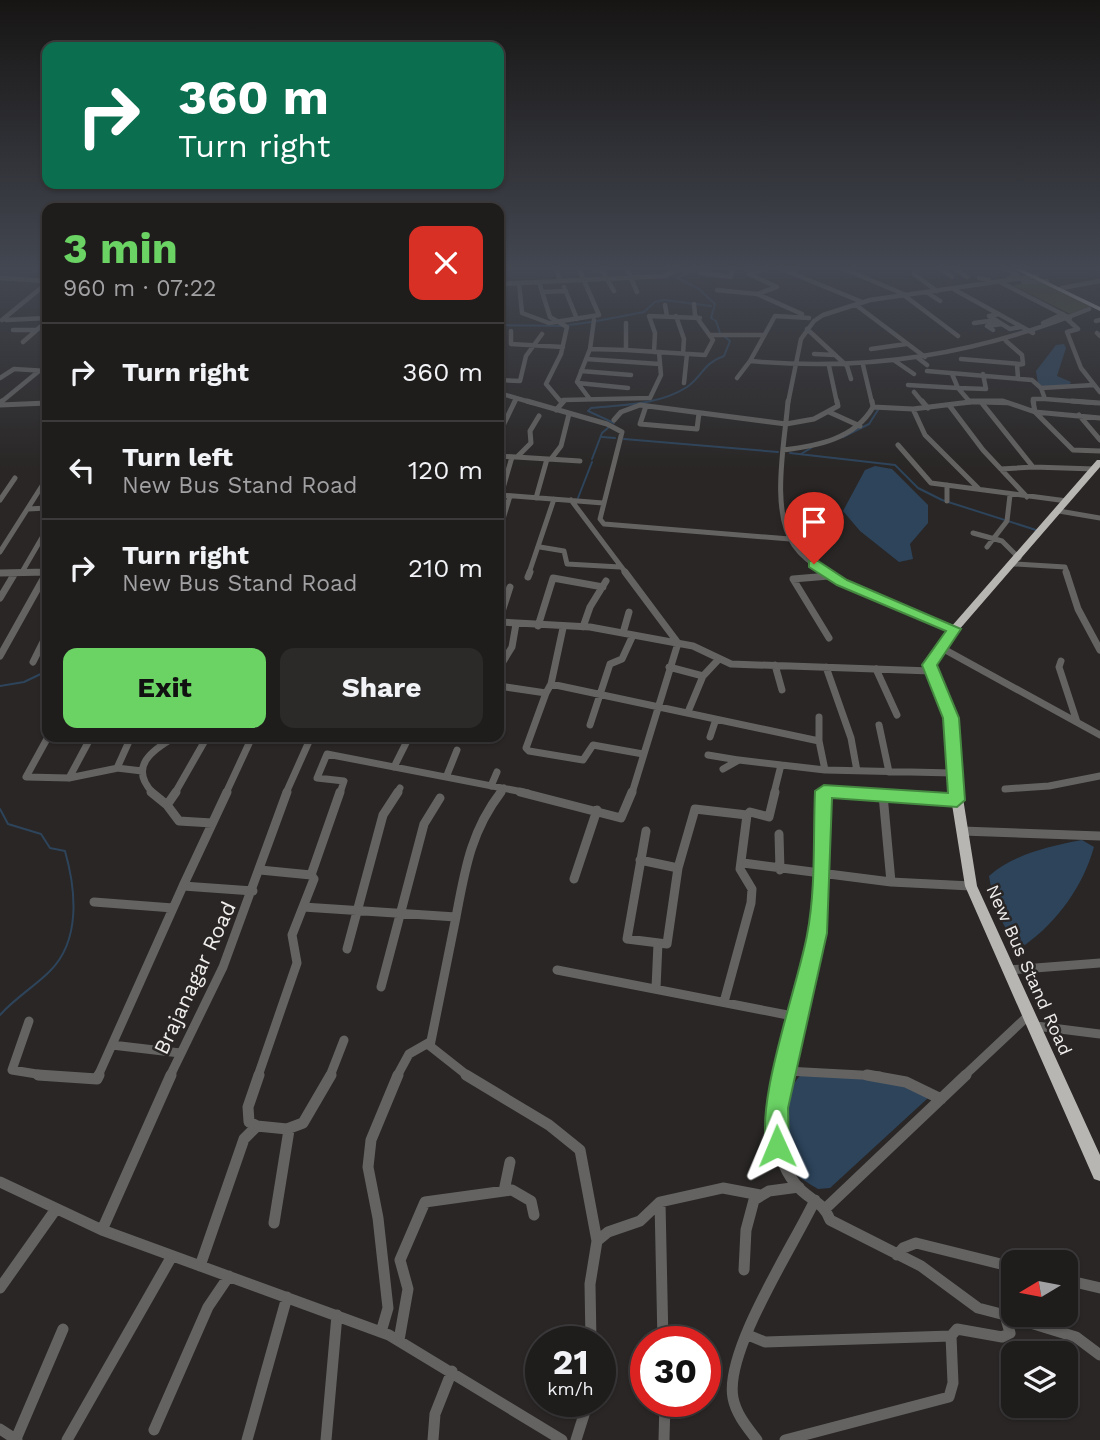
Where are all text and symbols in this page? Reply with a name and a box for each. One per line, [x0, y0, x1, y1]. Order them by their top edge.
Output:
text: 360 m [178, 68, 329, 126]
icon: right [63, 70, 154, 161]
text: Turn right [178, 127, 330, 165]
text: 3 min [63, 224, 178, 273]
button: close [409, 226, 483, 300]
text: 960 m · 07:22 [63, 275, 217, 302]
icon: right [63, 353, 101, 391]
text: Turn right [122, 357, 249, 387]
text: 360 m [402, 357, 483, 387]
text: Turn left [122, 442, 233, 472]
icon: left [63, 451, 101, 489]
text: 120 m [408, 455, 483, 485]
text: New Bus Stand Road [122, 472, 357, 499]
pin [784, 492, 844, 564]
icon: arrive [795, 503, 833, 541]
text: Turn right [122, 540, 249, 570]
icon: right [63, 549, 101, 587]
text: 210 m [408, 553, 483, 583]
text: New Bus Stand Road [122, 570, 357, 597]
button: Exit [63, 648, 266, 728]
button: Share [280, 648, 483, 728]
street label: New Bus Stand Road [982, 881, 1077, 1058]
street label: Brajanagar Road [148, 897, 241, 1058]
position arrow [740, 1109, 814, 1183]
north arrow [1001, 1250, 1078, 1326]
map controls [1001, 1250, 1078, 1418]
speed limit sign: 30 [630, 1326, 721, 1417]
text: 21 [553, 1341, 588, 1383]
button: layers [1001, 1341, 1078, 1418]
text: km/h [547, 1378, 594, 1399]

